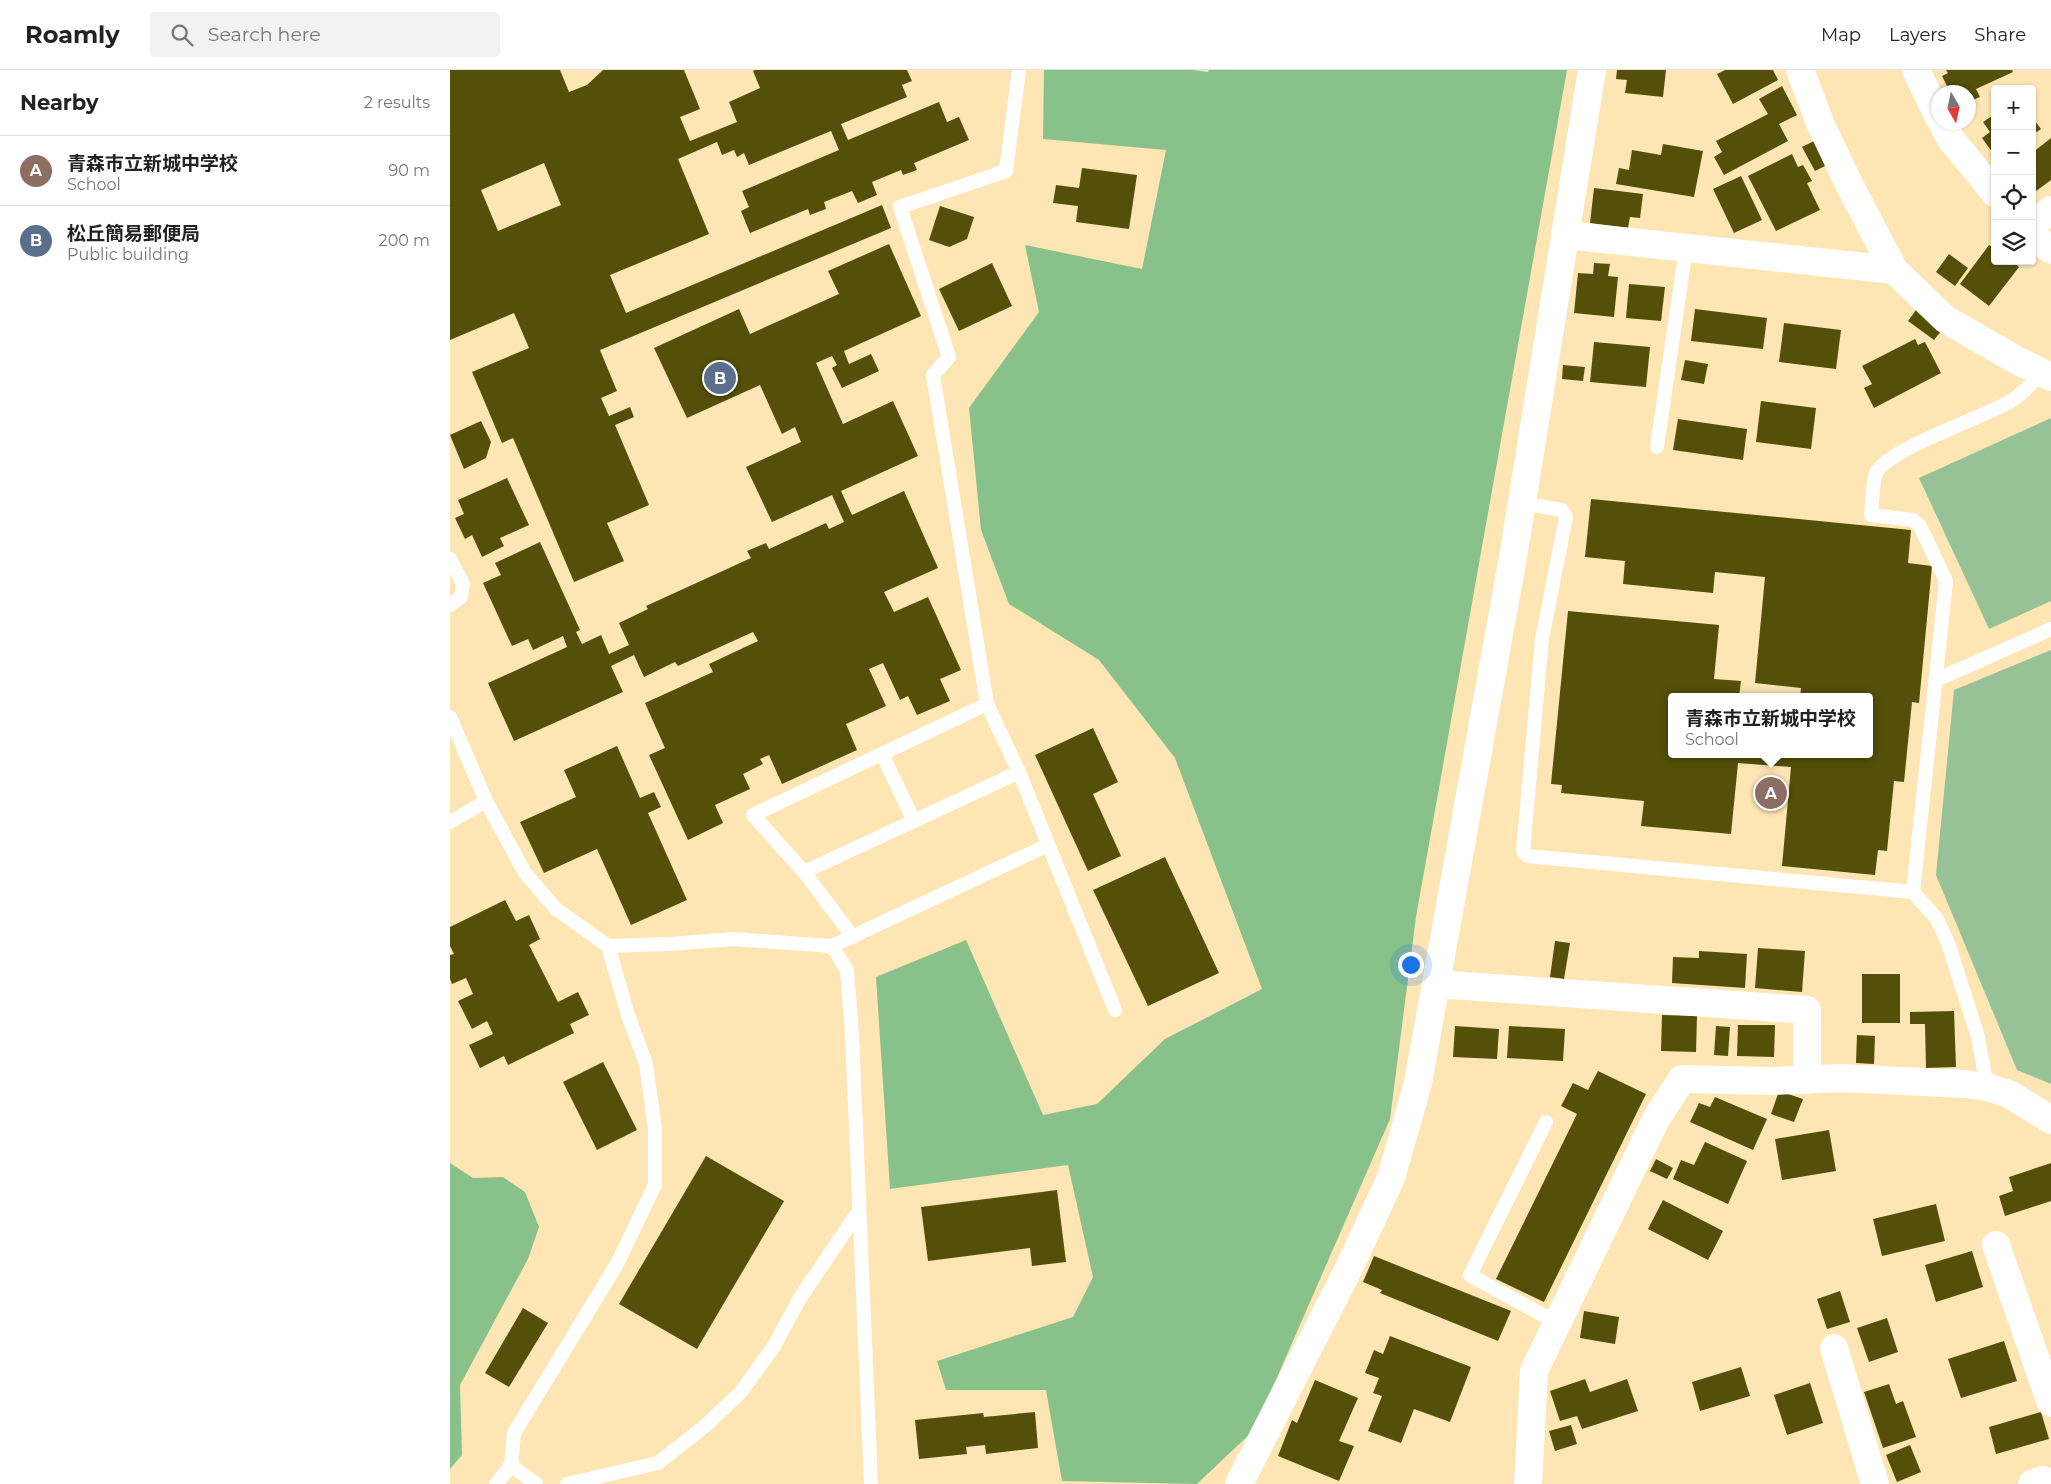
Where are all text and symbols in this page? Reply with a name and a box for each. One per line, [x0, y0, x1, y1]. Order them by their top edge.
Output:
search box [150, 12, 500, 57]
text: Roamly [25, 20, 120, 49]
icon: search [168, 21, 196, 49]
text: Search here [208, 23, 321, 46]
text: Map [1821, 24, 1861, 46]
text: Layers [1889, 24, 1946, 46]
text: Share [1974, 24, 2026, 46]
north arrow [1931, 85, 1976, 130]
map controls [1991, 85, 2036, 265]
button: + [1991, 85, 2036, 130]
text: Nearby [20, 90, 99, 115]
text: 2 results [364, 93, 430, 112]
button: − [1991, 130, 2036, 175]
text: 青森市立新城中学校 [67, 152, 238, 175]
text: A [30, 161, 42, 180]
text: 90 m [388, 161, 430, 180]
text: School [67, 175, 121, 194]
button: locate [1991, 175, 2036, 220]
button: layers [1991, 220, 2036, 265]
text: 松丘簡易郵便局 [67, 222, 200, 245]
text: B [30, 231, 42, 250]
text: 200 m [379, 231, 430, 250]
text: Public building [67, 245, 189, 264]
pin: B [704, 359, 736, 397]
popup [1668, 693, 1873, 758]
text: 青森市立新城中学校 [1685, 707, 1856, 730]
text: School [1685, 730, 1739, 749]
pin: A [1755, 774, 1787, 812]
your location [1398, 952, 1424, 978]

